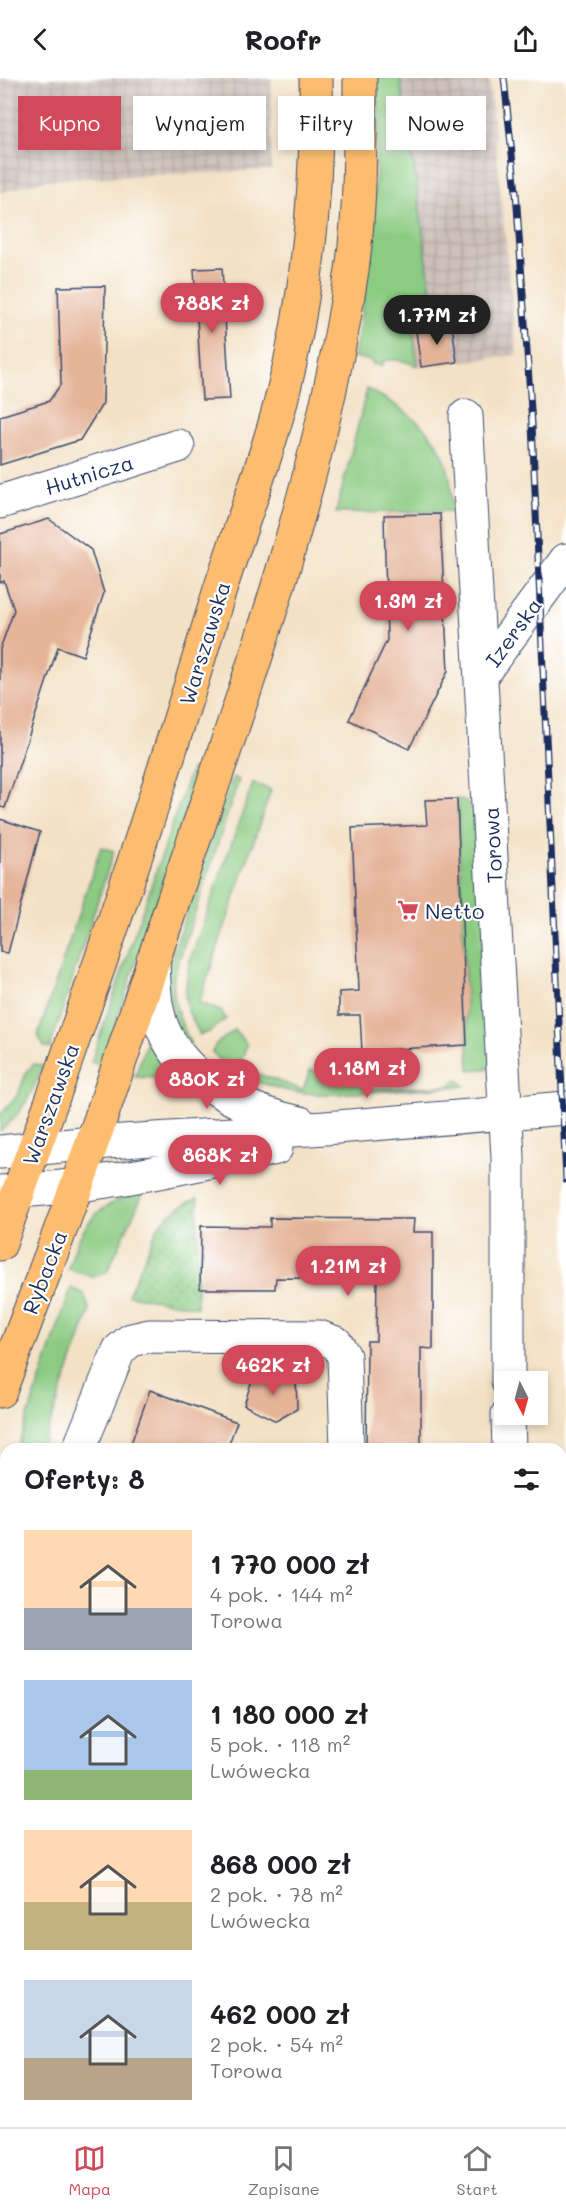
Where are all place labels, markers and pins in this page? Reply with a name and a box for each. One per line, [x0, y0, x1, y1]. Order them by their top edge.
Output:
pin: 788K zł [157, 283, 267, 334]
pin: 1.77M zł [375, 295, 499, 346]
pin: 1.3M zł [353, 581, 463, 632]
place label: Netto [425, 897, 484, 924]
supermarket icon: Netto [396, 898, 420, 922]
pin: 1.18M zł [305, 1048, 429, 1099]
pin: 880K zł [152, 1059, 262, 1110]
pin: 868K zł [165, 1135, 275, 1186]
pin: 1.21M zł [286, 1246, 410, 1297]
pin: 462K zł [218, 1345, 328, 1396]

